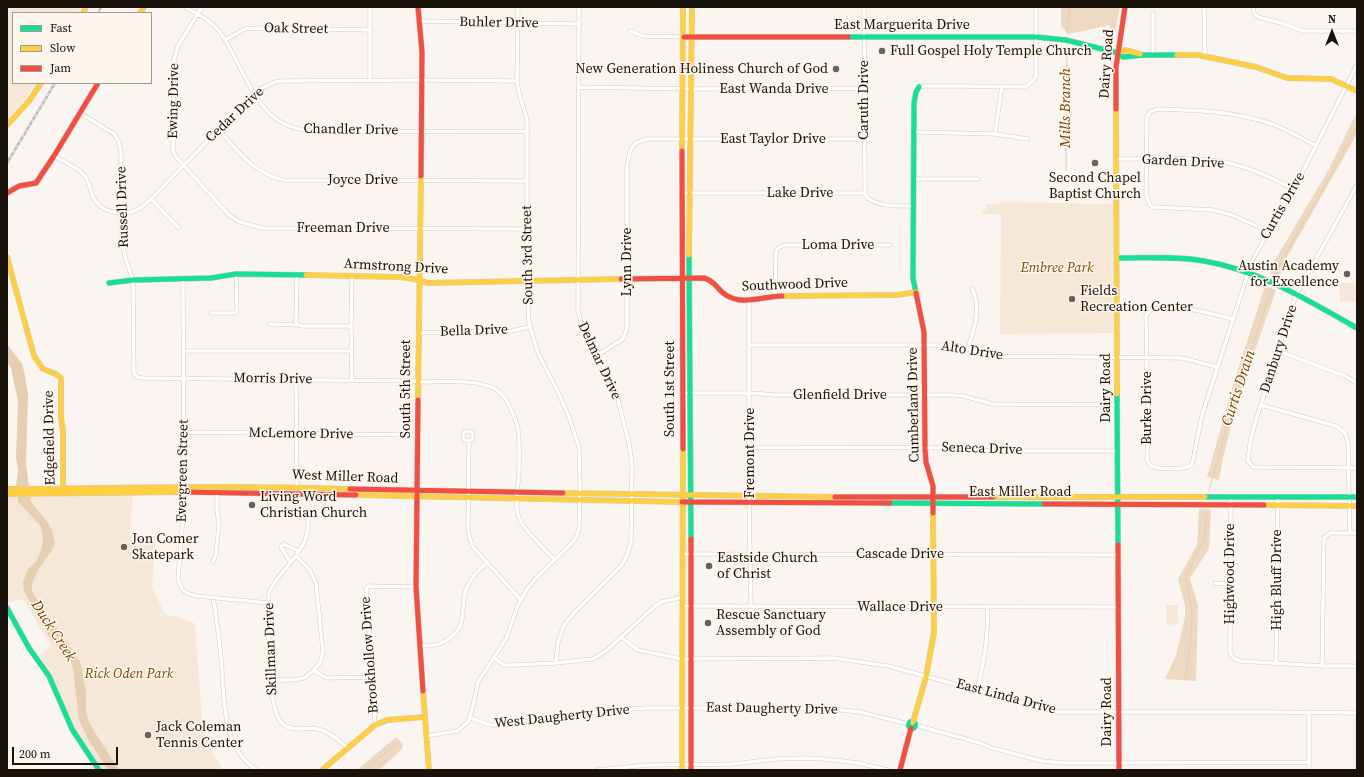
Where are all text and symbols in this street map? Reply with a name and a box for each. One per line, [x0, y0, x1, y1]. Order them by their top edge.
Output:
legend [12, 12, 152, 84]
north arrow [1312, 12, 1352, 52]
text: N [1328, 12, 1336, 27]
street label: Buhler Drive [459, 14, 539, 32]
street label: East Marguerita Drive [834, 17, 970, 33]
text: Fast [50, 20, 72, 36]
street label: Oak Street [264, 20, 328, 38]
street label: Dairy Road [1096, 29, 1118, 99]
text: Slow [50, 40, 75, 56]
place label: Full Gospel Holy Temple Church [890, 43, 1092, 59]
marker: Full Gospel Holy Temple Church [877, 46, 887, 56]
text: Jam [50, 60, 71, 76]
street label: Caruth Drive [856, 60, 872, 140]
place label: New Generation Holiness Church of God [575, 61, 828, 77]
street label: Ewing Drive [165, 63, 183, 139]
marker: New Generation Holiness Church of God [831, 64, 841, 74]
water label: Mills Branch [1057, 68, 1075, 148]
street label: East Wanda Drive [719, 81, 829, 97]
street label: Cedar Drive [202, 84, 268, 146]
street label: Chandler Drive [303, 121, 399, 139]
street label: East Taylor Drive [720, 131, 826, 147]
street label: Garden Drive [1141, 151, 1225, 173]
marker: Second Chapel Baptist Church [1090, 158, 1100, 168]
street label: Russell Drive [113, 166, 133, 248]
street label: Curtis Drive [1257, 169, 1309, 243]
place label: Second Chapel Baptist Church [1049, 170, 1141, 202]
street label: Joyce Drive [328, 172, 398, 188]
street label: Lake Drive [766, 185, 834, 201]
street label: South 3rd Street [519, 205, 537, 305]
street label: Freeman Drive [296, 220, 390, 236]
street label: Lynn Drive [619, 227, 635, 297]
street label: Loma Drive [802, 237, 874, 253]
street label: Armstrong Drive [343, 256, 449, 278]
place label: Austin Academy for Excellence [1238, 258, 1339, 290]
park label: Embree Park [1020, 260, 1094, 276]
marker: Austin Academy for Excellence [1342, 269, 1352, 279]
street label: Southwood Drive [742, 275, 848, 295]
place label: Fields Recreation Center [1080, 283, 1193, 316]
marker: Fields Recreation Center [1067, 294, 1077, 304]
street label: Danbury Drive [1257, 303, 1301, 395]
street label: Delmar Drive [574, 320, 624, 402]
street label: Bella Drive [440, 321, 508, 341]
street label: Alto Drive [940, 338, 1004, 364]
street label: South 5th Street [398, 340, 414, 438]
street label: South 1st Street [662, 341, 678, 437]
street label: Cumberland Drive [905, 347, 923, 463]
water label: Curtis Drain [1218, 348, 1260, 428]
street label: Dairy Road [1098, 353, 1114, 423]
street label: Morris Drive [233, 370, 313, 388]
street label: Burke Drive [1139, 371, 1155, 445]
street label: Glenfield Drive [793, 387, 887, 403]
street label: Edgefield Drive [41, 390, 59, 486]
street label: Fremont Drive [742, 407, 758, 499]
street label: Evergreen Street [174, 419, 192, 523]
street label: McLemore Drive [248, 425, 354, 443]
street label: Seneca Drive [941, 439, 1023, 459]
street label: West Miller Road [291, 467, 399, 487]
street label: East Miller Road [969, 484, 1071, 500]
place label: Living Word Christian Church [260, 489, 367, 522]
marker: Living Word Christian Church [247, 500, 257, 510]
street label: Highwood Drive [1222, 523, 1238, 625]
street label: High Bluff Drive [1269, 529, 1285, 631]
place label: Jon Comer Skatepark [132, 531, 199, 564]
marker: Jon Comer Skatepark [119, 542, 129, 552]
street label: Cascade Drive [856, 546, 944, 562]
place label: Eastside Church of Christ [717, 550, 818, 582]
marker: Eastside Church of Christ [704, 561, 714, 571]
street label: Brookhollow Drive [358, 596, 382, 714]
water label: Duck Creek [27, 597, 79, 665]
street label: Wallace Drive [857, 599, 943, 615]
street label: Skillman Drive [261, 603, 281, 695]
place label: Rescue Sanctuary Assembly of God [716, 607, 826, 640]
marker: Rescue Sanctuary Assembly of God [703, 618, 713, 628]
park label: Rick Oden Park [85, 666, 173, 682]
street label: East Linda Drive [954, 676, 1058, 718]
street label: Dairy Road [1099, 677, 1115, 747]
street label: East Daugherty Drive [706, 699, 838, 719]
street label: West Daugherty Drive [493, 702, 631, 732]
place label: Jack Coleman Tennis Center [156, 719, 243, 752]
marker: Jack Coleman Tennis Center [143, 730, 153, 740]
scale bar [14, 739, 120, 765]
text: 200 m [19, 746, 51, 762]

